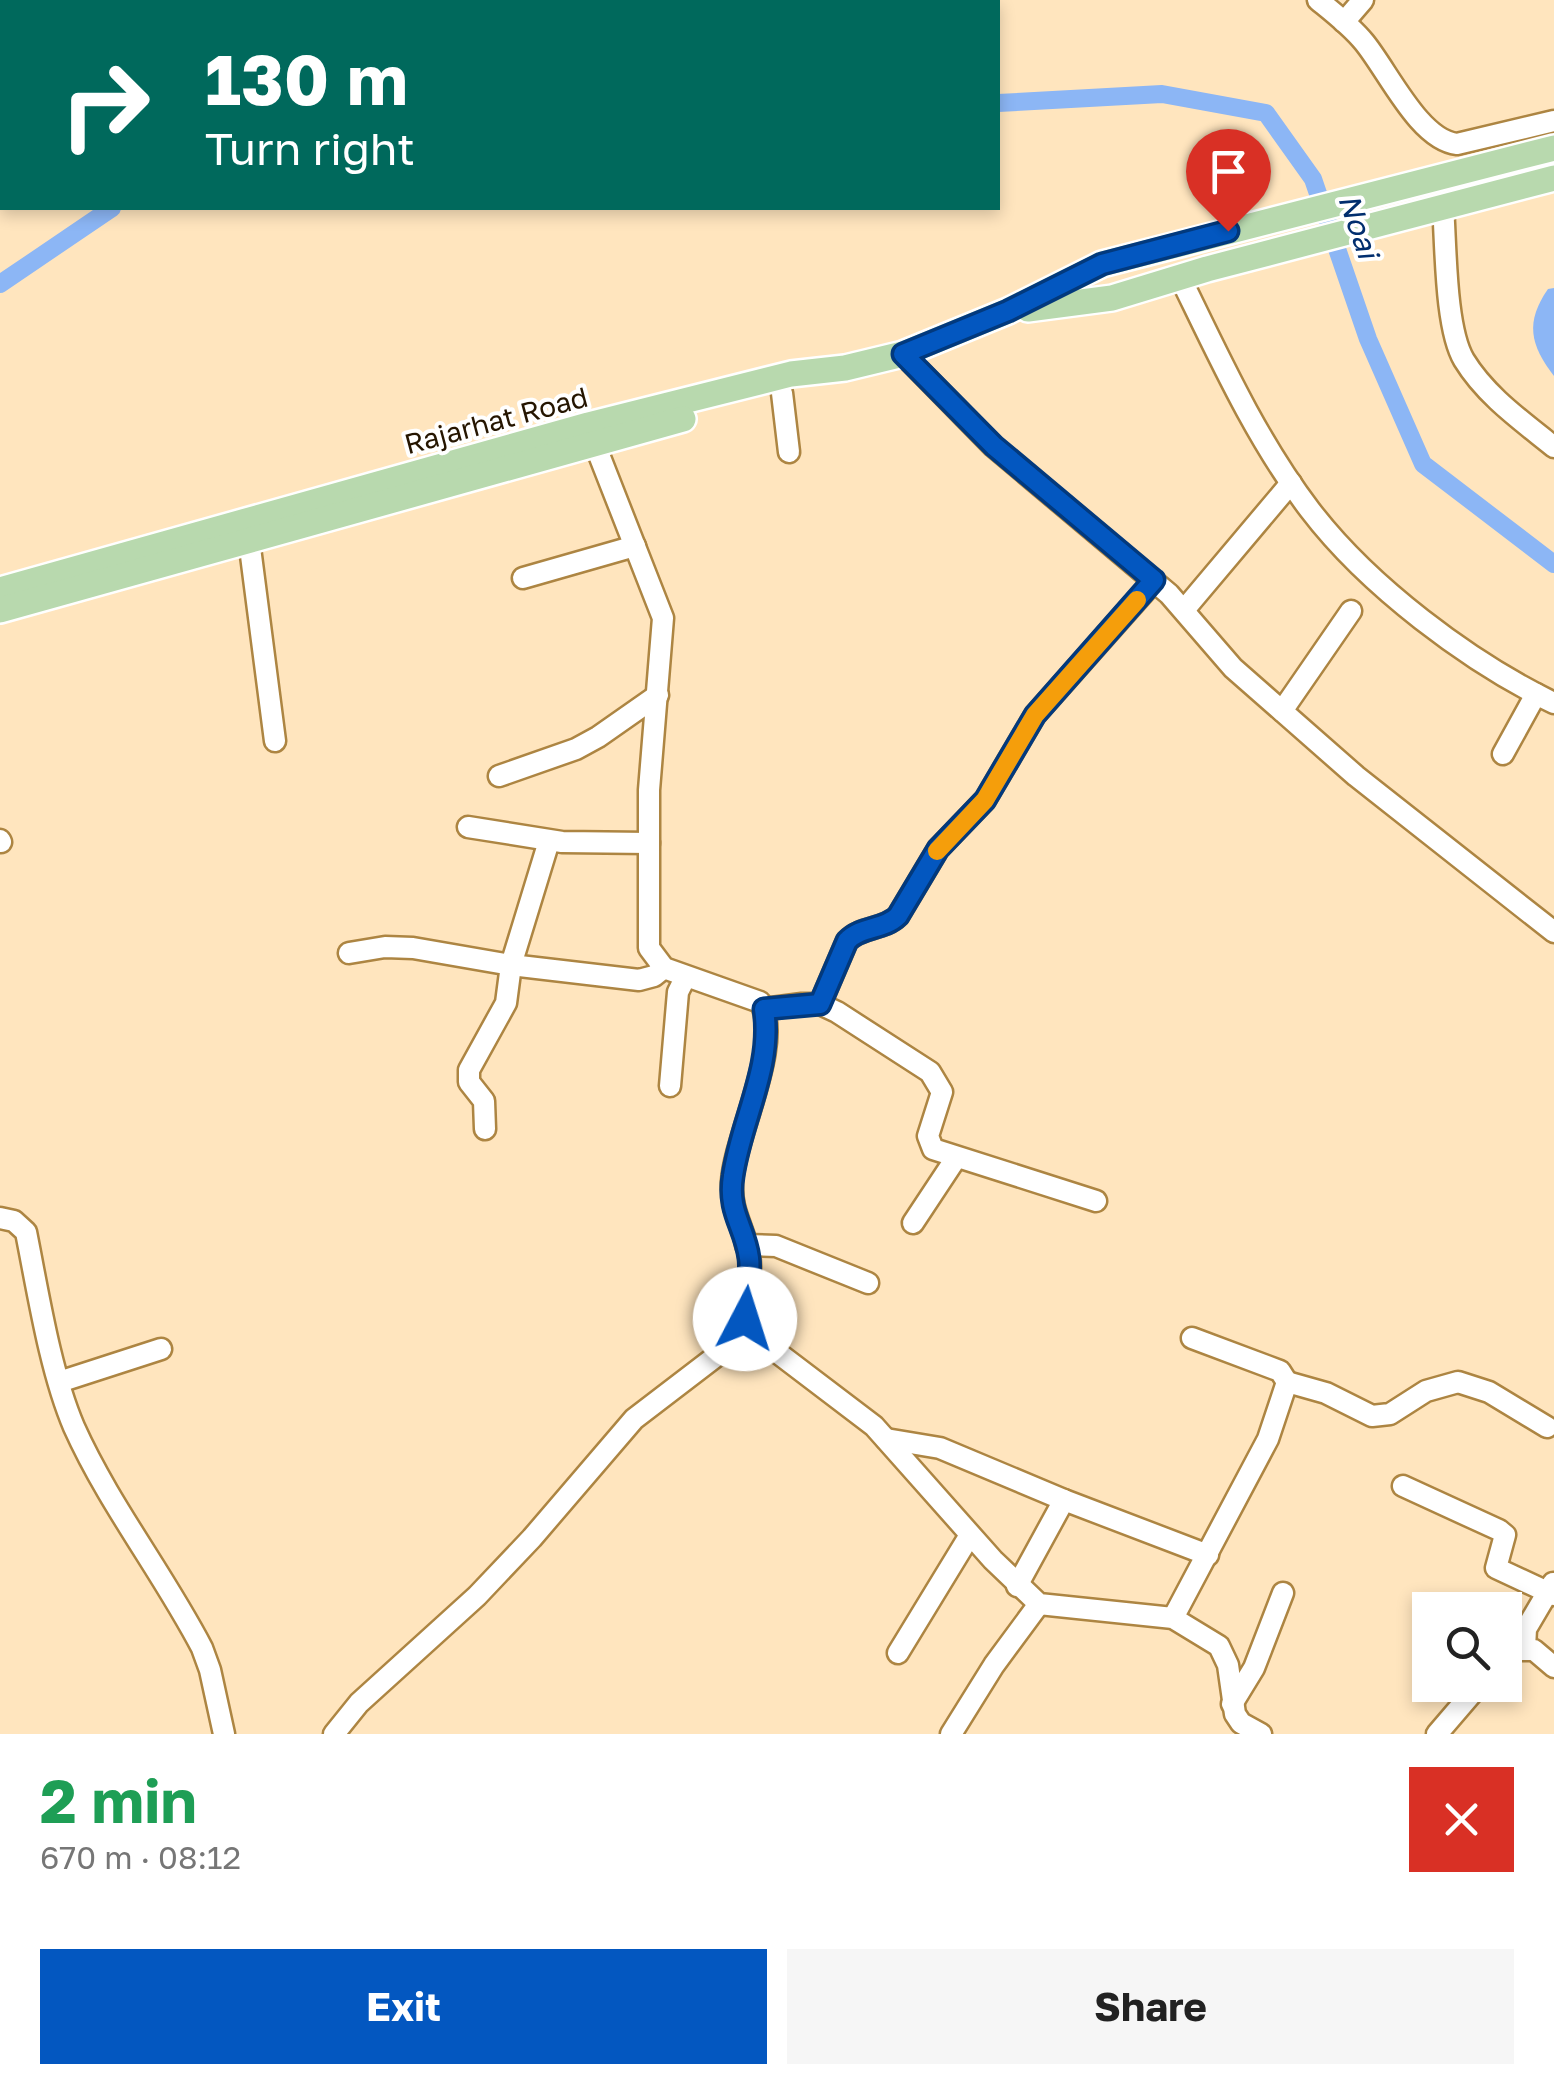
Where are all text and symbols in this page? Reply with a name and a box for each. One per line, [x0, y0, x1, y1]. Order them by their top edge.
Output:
text: 130 m [205, 36, 408, 120]
icon: right [40, 40, 170, 170]
text: Turn right [205, 121, 415, 175]
pin [1186, 129, 1271, 232]
icon: arrive [1201, 144, 1256, 199]
water label: Noai [1331, 189, 1388, 266]
street label: Rajarhat Road [401, 380, 591, 460]
position arrow [693, 1267, 797, 1371]
map controls [1412, 1592, 1522, 1702]
button: search [1412, 1592, 1522, 1702]
text: 2 min [40, 1764, 197, 1836]
button: close [1409, 1767, 1514, 1872]
text: 670 m · 08:12 [40, 1838, 241, 1876]
button: Exit [40, 1949, 767, 2064]
button: Share [787, 1949, 1514, 2064]

